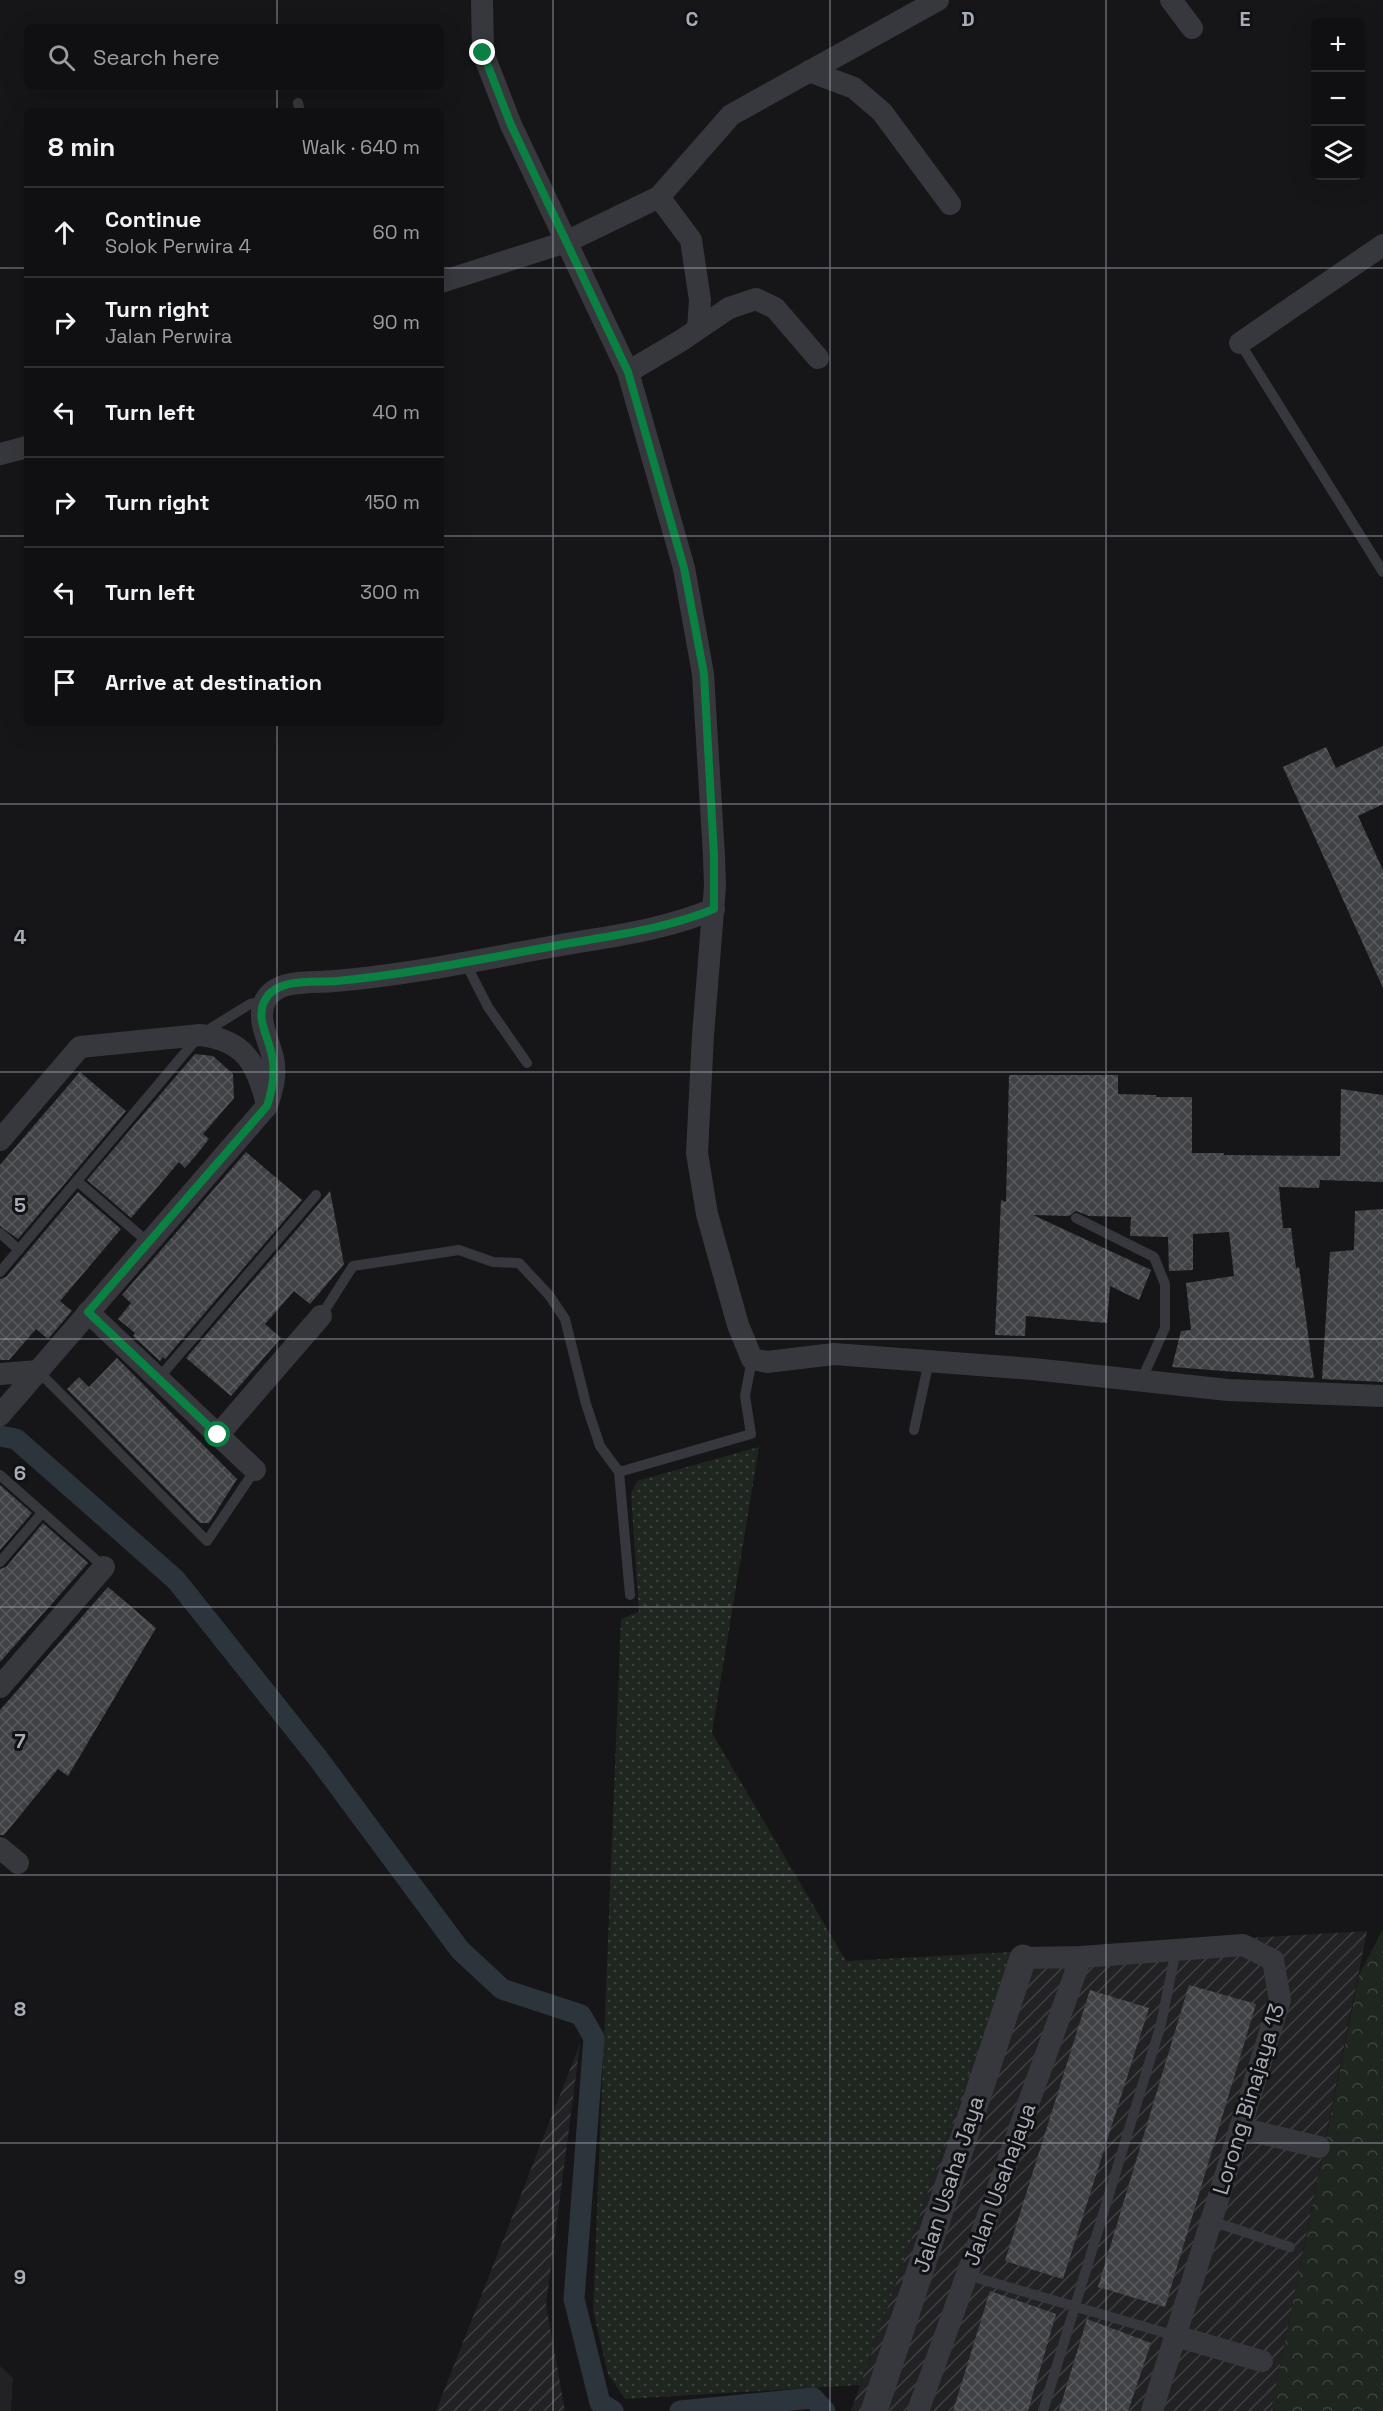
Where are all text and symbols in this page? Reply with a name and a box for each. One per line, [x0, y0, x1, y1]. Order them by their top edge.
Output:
text: C [686, 6, 699, 32]
text: D [961, 6, 975, 32]
text: E [1239, 6, 1251, 32]
map controls [1311, 18, 1365, 180]
button: + [1311, 18, 1365, 72]
search box [24, 24, 444, 90]
route end [469, 39, 495, 65]
icon: search [45, 41, 78, 74]
text: Search here [93, 43, 220, 71]
button: − [1311, 72, 1365, 126]
button: layers [1311, 126, 1365, 180]
text: 8 min [48, 130, 115, 164]
text: Walk · 640 m [302, 134, 420, 160]
text: Continue [105, 205, 201, 233]
icon: ahead [48, 216, 81, 249]
text: 60 m [373, 219, 420, 245]
text: Solok Perwira 4 [105, 233, 251, 259]
text: Turn right [105, 295, 210, 323]
icon: right [48, 306, 81, 339]
text: 90 m [373, 309, 420, 335]
text: Jalan Perwira [105, 323, 232, 349]
icon: left [48, 396, 81, 429]
text: Turn left [105, 398, 195, 426]
text: 40 m [372, 399, 420, 425]
icon: right [48, 486, 81, 519]
text: Turn right [105, 488, 210, 516]
text: 150 m [365, 489, 420, 515]
icon: left [48, 576, 81, 609]
text: Turn left [105, 578, 195, 606]
text: 300 m [360, 579, 420, 605]
icon: arrive [48, 666, 81, 699]
text: Arrive at destination [105, 668, 322, 696]
text: 4 [14, 924, 27, 950]
text: 5 [14, 1192, 26, 1218]
route start [204, 1421, 230, 1447]
text: 6 [14, 1460, 26, 1486]
text: 7 [14, 1728, 26, 1754]
text: 8 [14, 1996, 26, 2022]
street label: Lorong Binajaya 13 [1206, 2000, 1290, 2198]
street label: Jalan Usaha Jaya [906, 2092, 990, 2276]
street label: Jalan Usahajaya [957, 2098, 1042, 2269]
text: 9 [14, 2264, 26, 2290]

